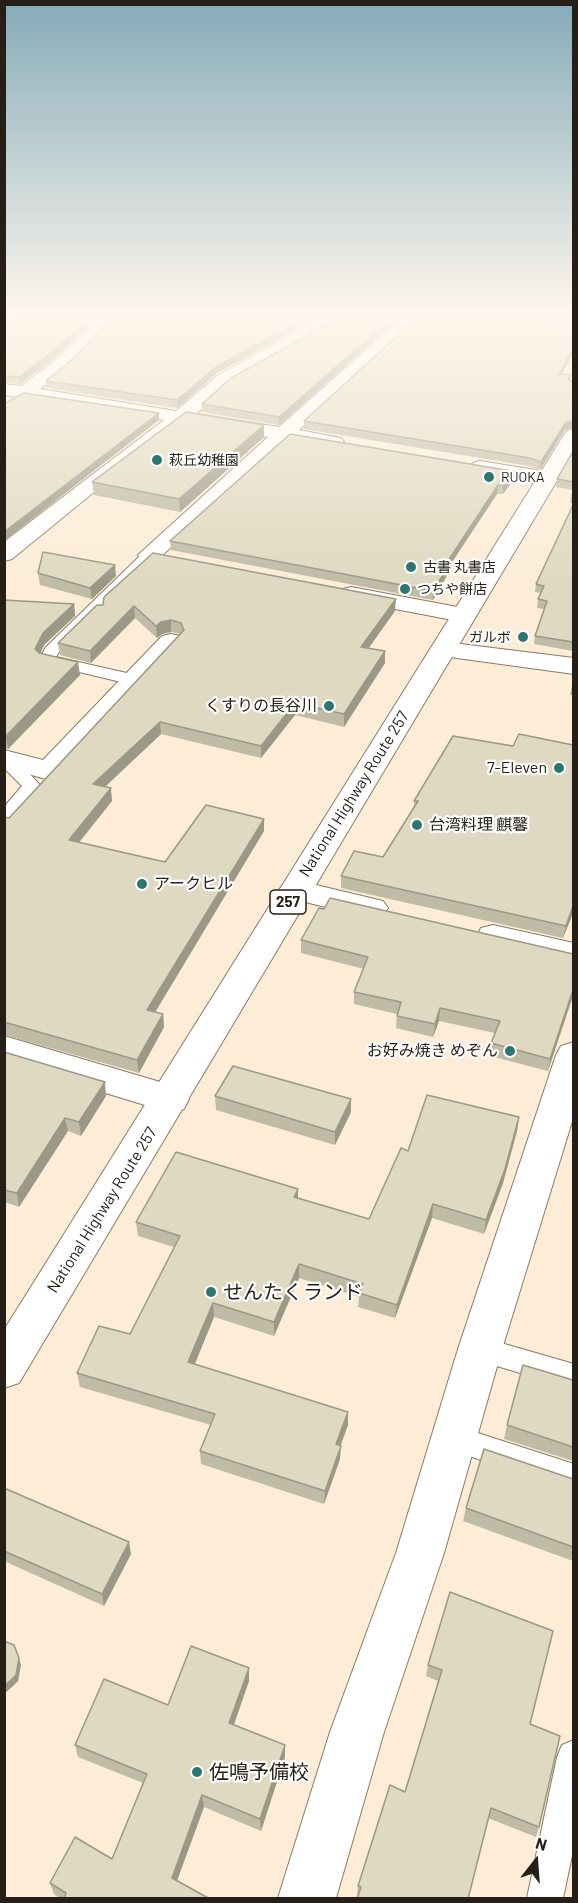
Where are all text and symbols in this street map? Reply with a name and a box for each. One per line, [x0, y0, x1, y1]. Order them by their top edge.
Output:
place label: 萩丘幼稚園 [169, 452, 239, 468]
marker: 萩丘幼稚園 [150, 453, 164, 467]
place label: RUOKA [501, 469, 545, 485]
marker: RUOKA [482, 470, 496, 484]
place label: 古書 丸書店 [423, 559, 496, 575]
marker: 古書 丸書店 [404, 560, 418, 574]
place label: つちや餅店 [417, 581, 487, 597]
marker: つちや餅店 [398, 582, 412, 596]
place label: ガルボ [469, 629, 511, 645]
marker: ガルボ [516, 630, 530, 644]
place label: くすりの長谷川 [205, 696, 317, 716]
marker: くすりの長谷川 [322, 699, 336, 713]
street label: National Highway Route 257 [295, 708, 413, 880]
place label: 7-Eleven [487, 758, 547, 778]
marker: 7-Eleven [552, 761, 566, 775]
place label: 台湾料理 麒馨 [429, 815, 528, 835]
marker: 台湾料理 麒馨 [410, 818, 424, 832]
place label: アークヒル [154, 874, 233, 894]
marker: アークヒル [135, 877, 149, 891]
road number: 257 [270, 890, 306, 914]
place label: お好み焼き めぞん [367, 1041, 498, 1061]
marker: お好み焼き めぞん [503, 1044, 517, 1058]
street label: National Highway Route 257 [43, 1124, 161, 1296]
place label: せんたくランド [223, 1280, 363, 1304]
marker: せんたくランド [204, 1285, 218, 1299]
place label: 佐鳴予備校 [209, 1760, 309, 1784]
marker: 佐鳴予備校 [190, 1765, 204, 1779]
north arrow [506, 1831, 566, 1891]
text: N [534, 1833, 549, 1854]

